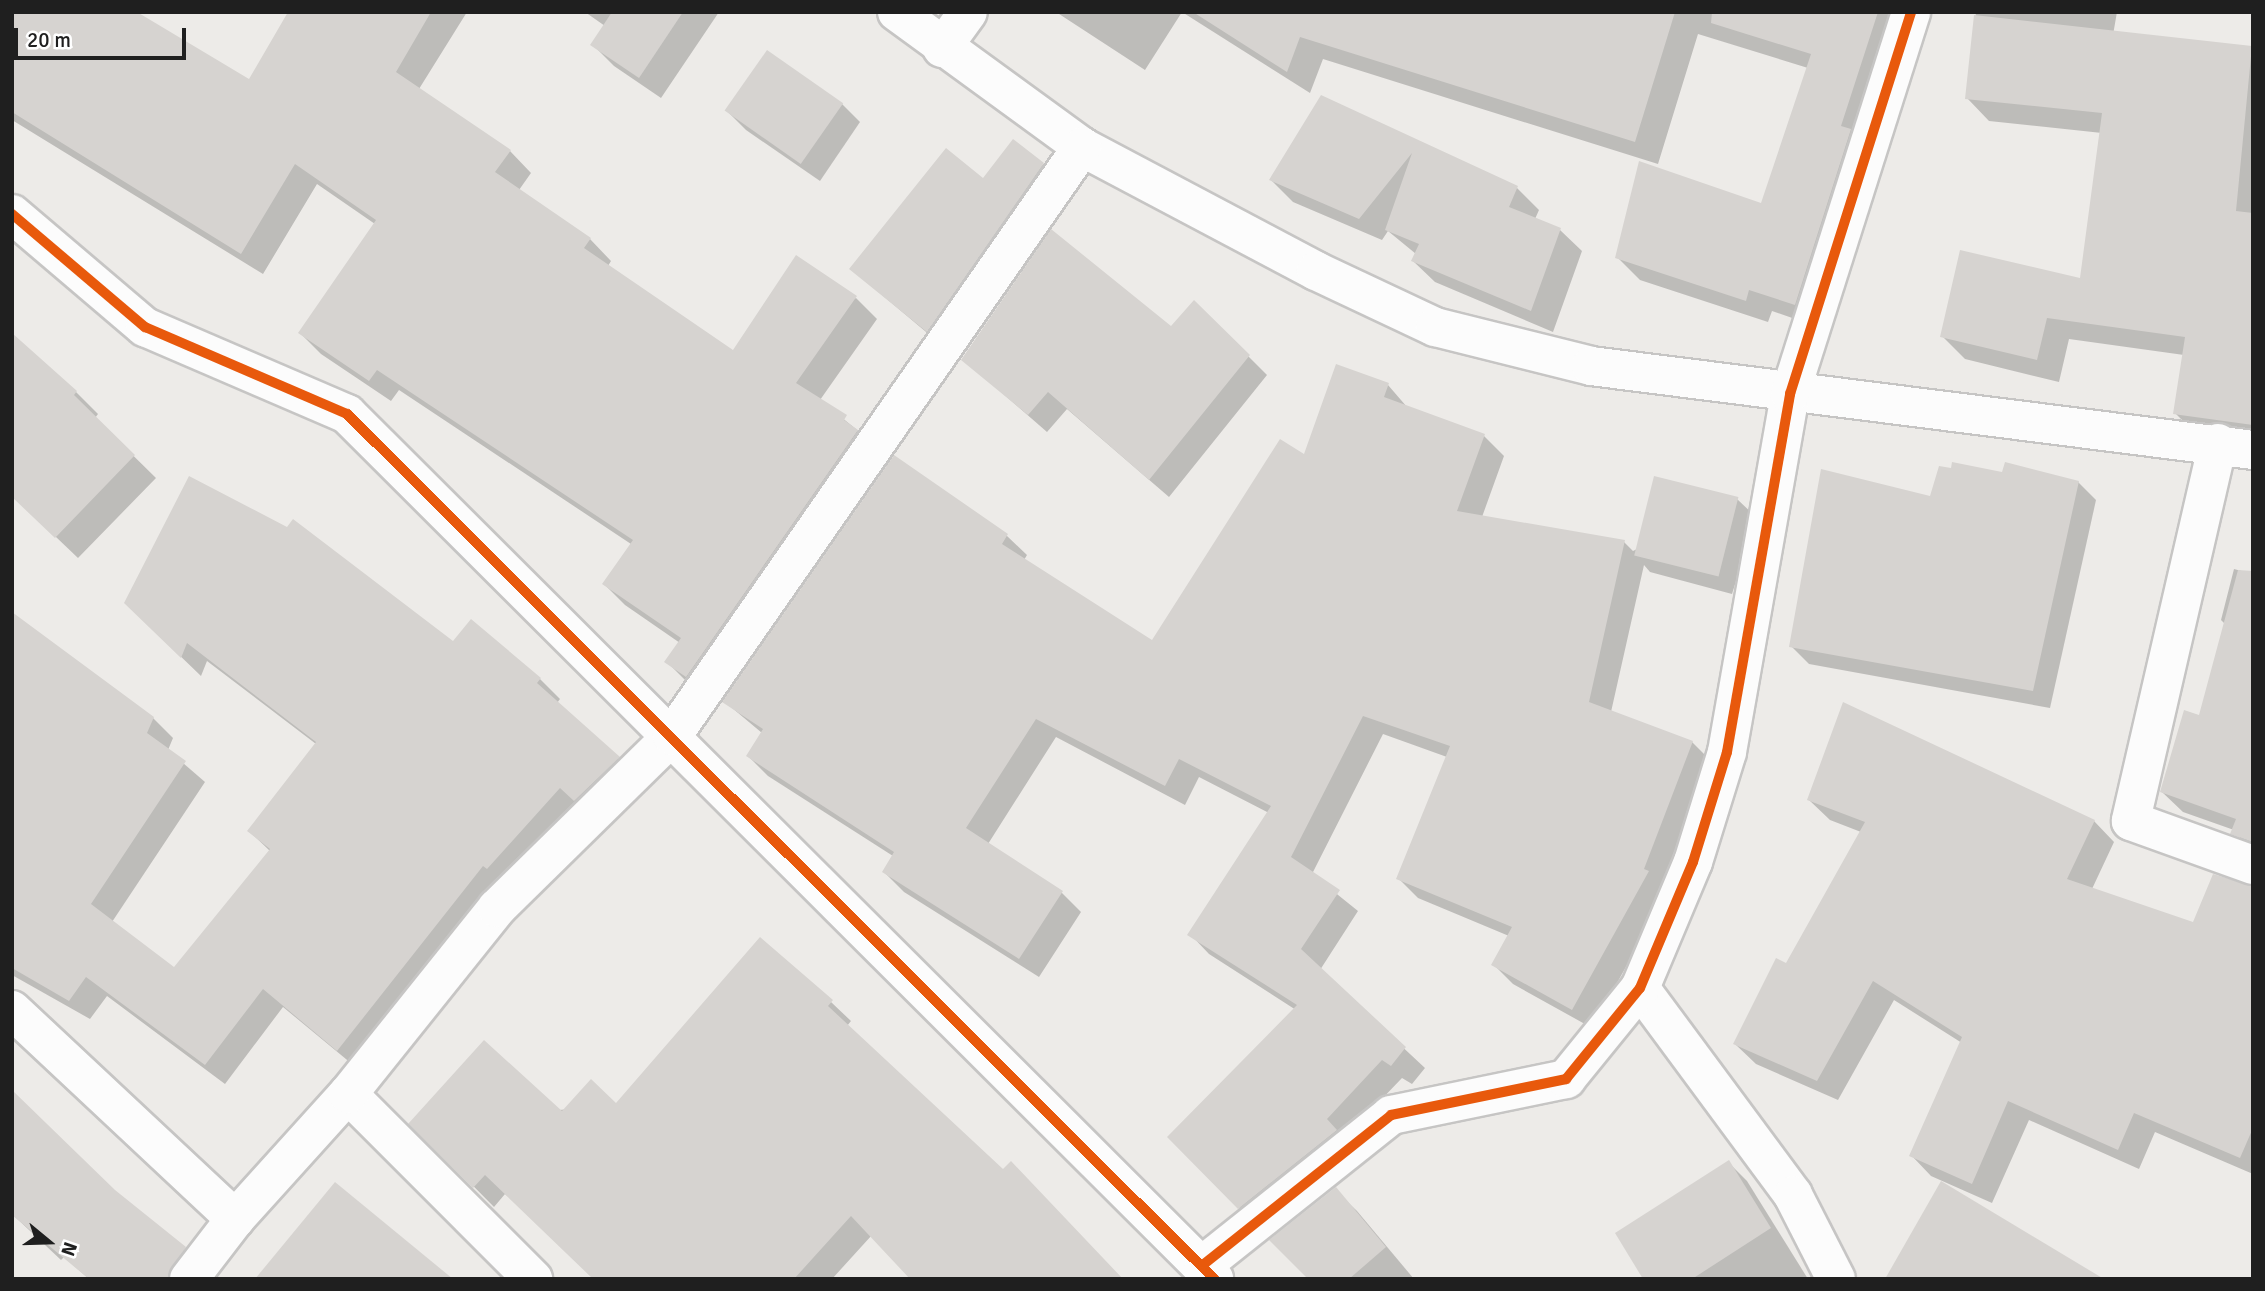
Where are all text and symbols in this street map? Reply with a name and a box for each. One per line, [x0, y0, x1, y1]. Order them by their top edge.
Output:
scale bar [18, 14, 189, 58]
text: 20 m [27, 27, 71, 53]
north arrow [14, 1207, 84, 1277]
text: N [55, 1239, 82, 1259]

